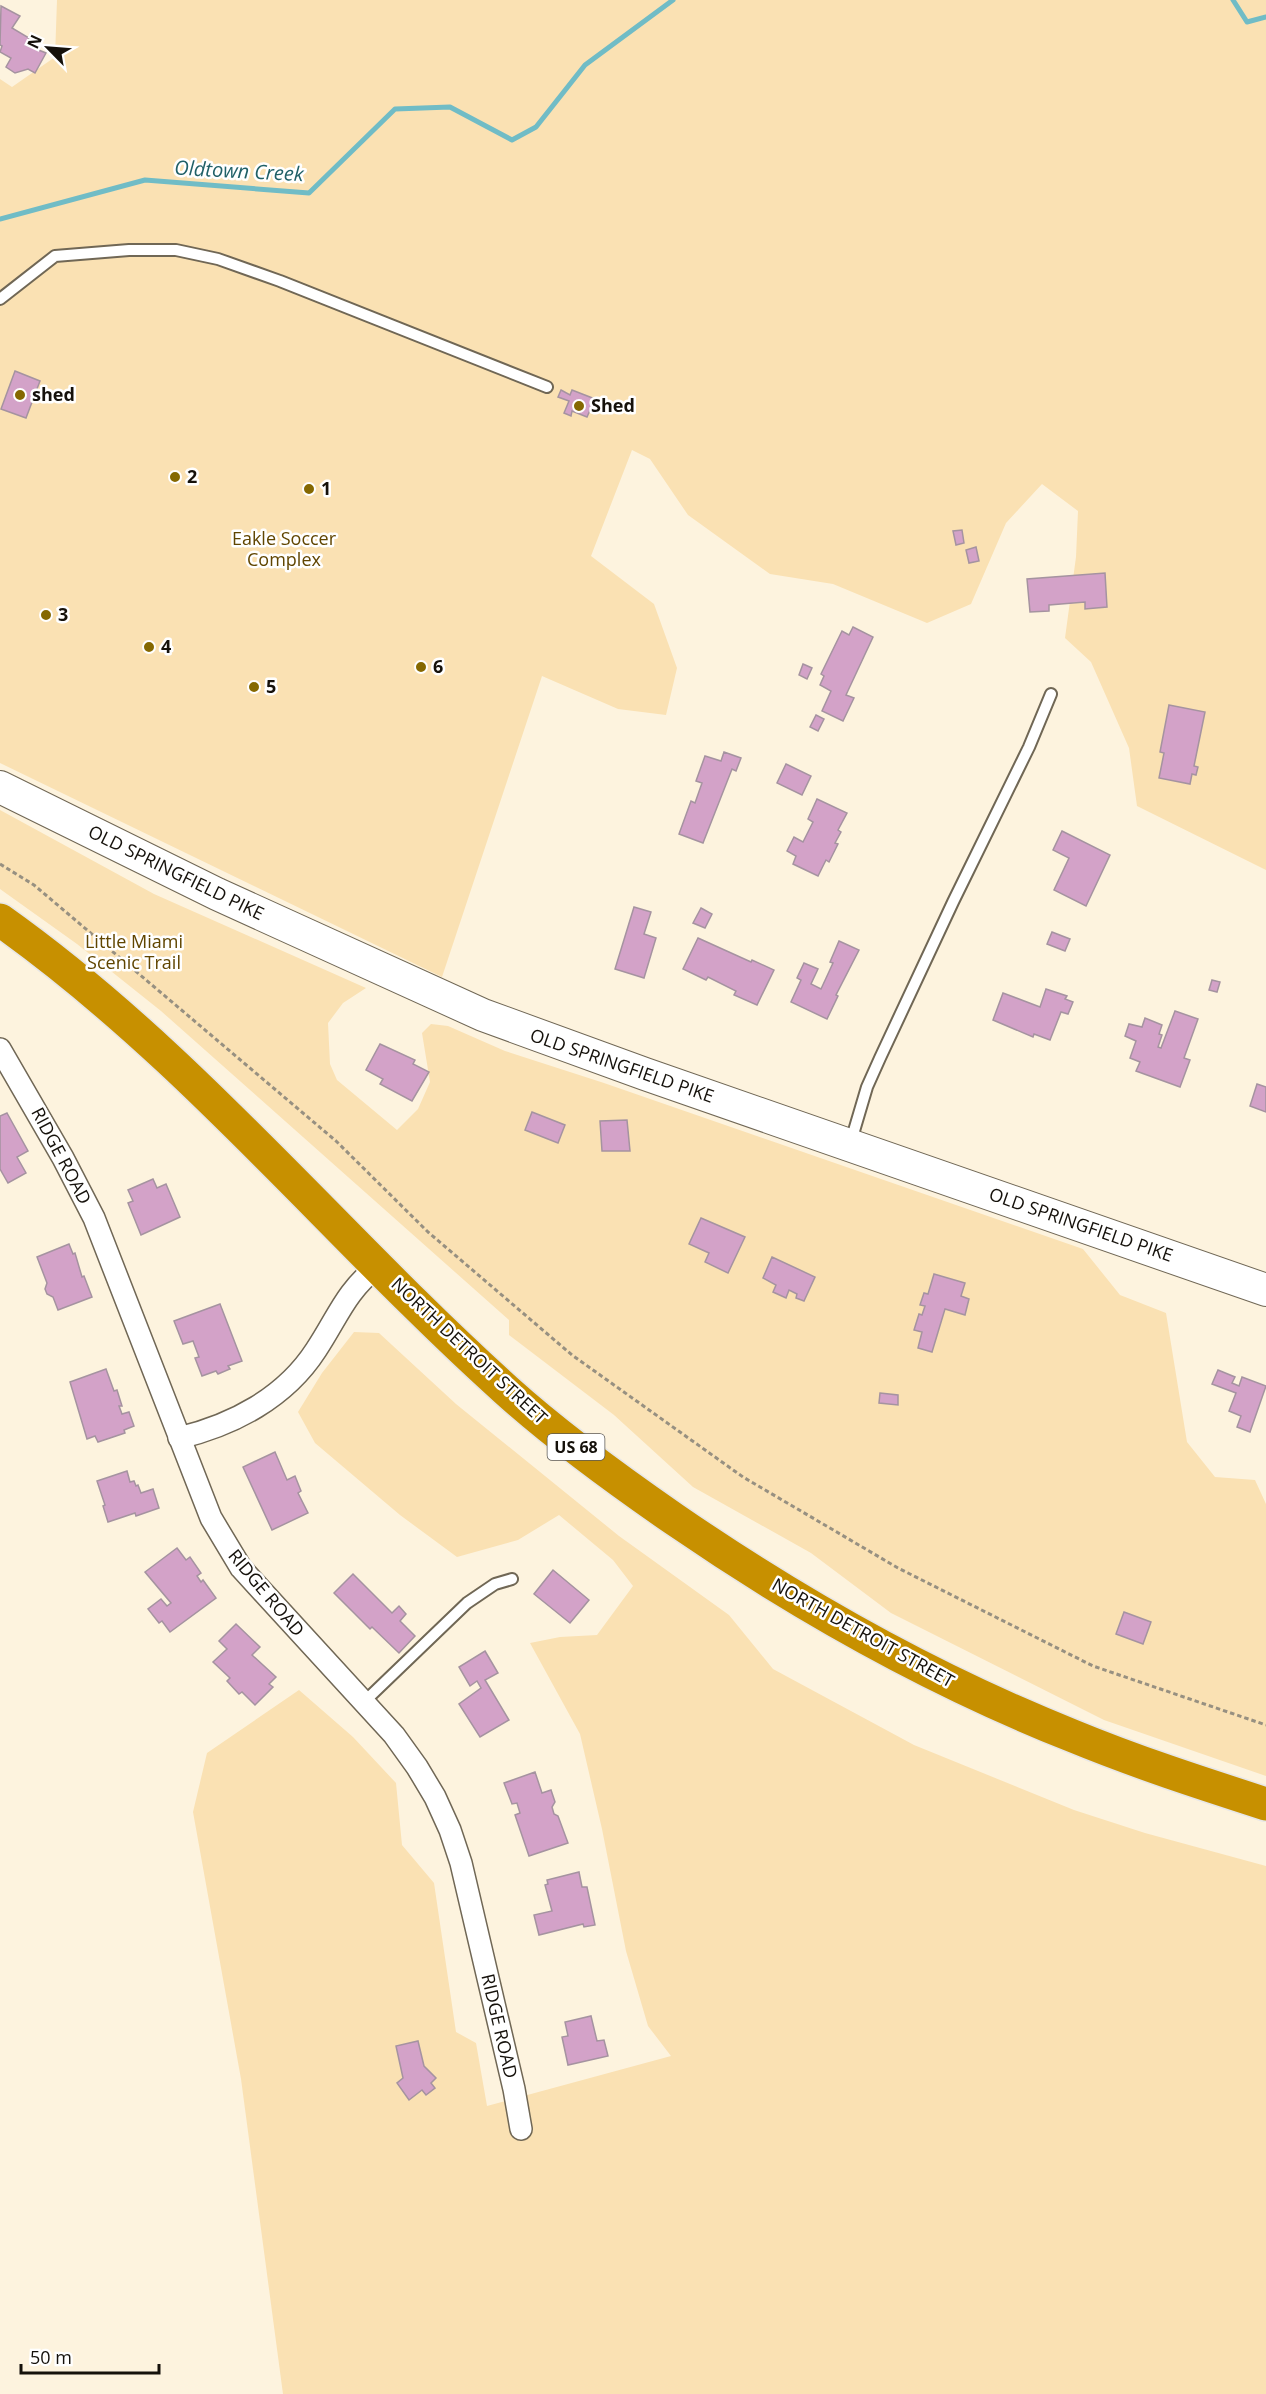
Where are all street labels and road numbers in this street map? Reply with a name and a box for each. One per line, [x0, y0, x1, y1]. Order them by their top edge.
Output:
street label: OLD SPRINGFIELD PIKE [84, 819, 268, 925]
street label: OLD SPRINGFIELD PIKE [527, 1022, 717, 1108]
street label: RIDGE ROAD [26, 1103, 97, 1208]
street label: OLD SPRINGFIELD PIKE [986, 1181, 1176, 1267]
street label: NORTH DETROIT STREET [387, 1272, 553, 1429]
road number: US 68 [548, 1434, 604, 1460]
street label: RIDGE ROAD [223, 1544, 310, 1641]
street label: NORTH DETROIT STREET [768, 1572, 959, 1692]
street label: RIDGE ROAD [476, 1971, 524, 2080]

